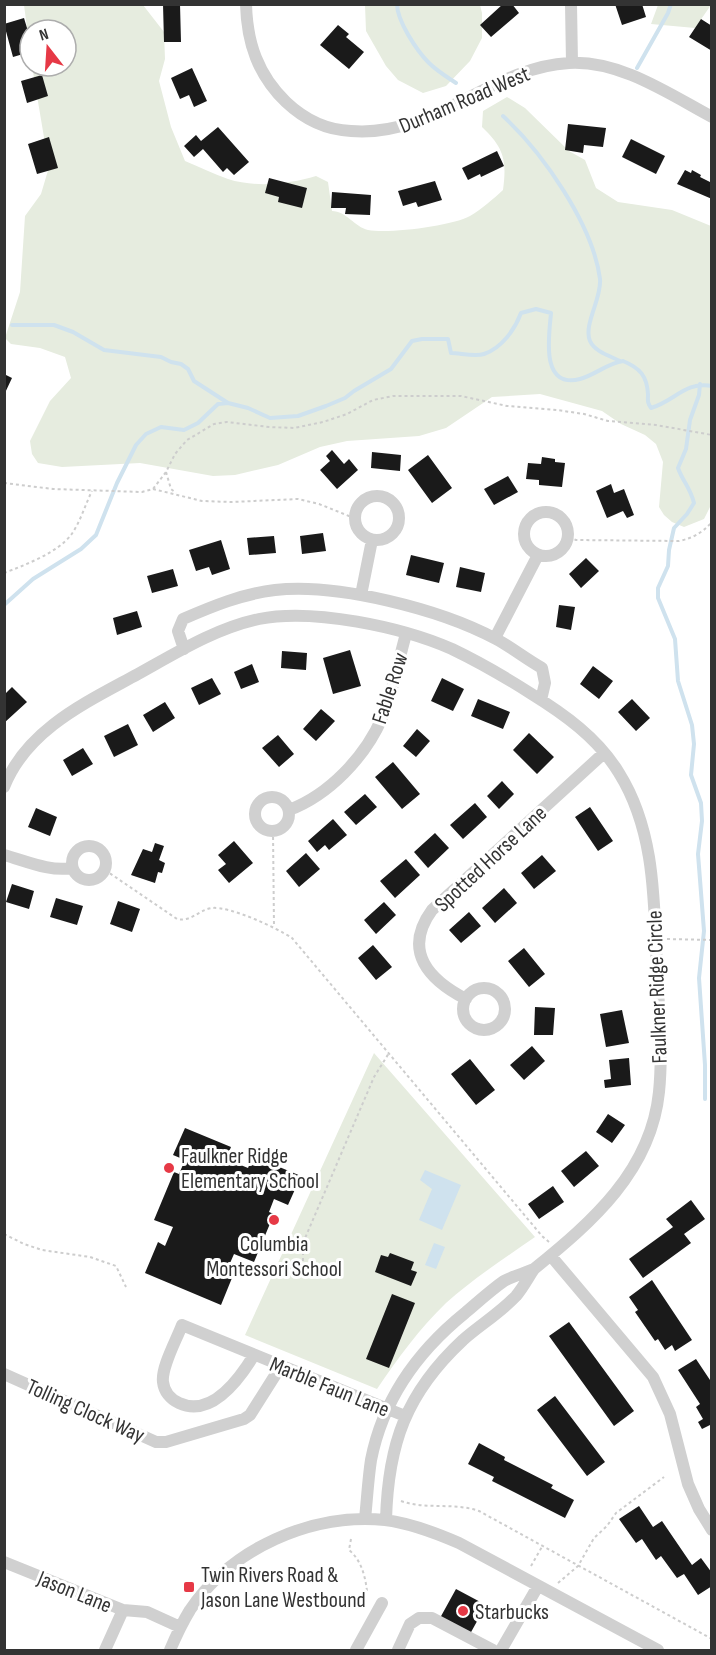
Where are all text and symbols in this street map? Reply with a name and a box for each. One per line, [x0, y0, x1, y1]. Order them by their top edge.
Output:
north arrow [18, 18, 78, 78]
text: N [37, 25, 51, 45]
street label: Durham Road West [395, 61, 534, 140]
street label: Fable Row [366, 649, 415, 727]
street label: Spotted Horse Lane [429, 800, 553, 918]
street label: Faulkner Ridge Circle [641, 910, 674, 1064]
place label: Faulkner Ridge Elementary School [181, 1143, 319, 1195]
marker: Faulkner Ridge Elementary School [162, 1161, 176, 1175]
marker: Columbia Montessori School [267, 1213, 281, 1227]
place label: Columbia Montessori School [206, 1231, 342, 1283]
street label: Marble Faun Lane [266, 1351, 393, 1424]
street label: Tolling Clock Way [22, 1373, 149, 1450]
place label: Twin Rivers Road & Jason Lane Westbound [200, 1562, 366, 1614]
street label: Jason Lane [32, 1565, 116, 1619]
marker: Twin Rivers Road & Jason Lane Westbound [182, 1580, 196, 1594]
place label: Starbucks [475, 1599, 549, 1626]
marker: Starbucks [456, 1604, 470, 1618]

